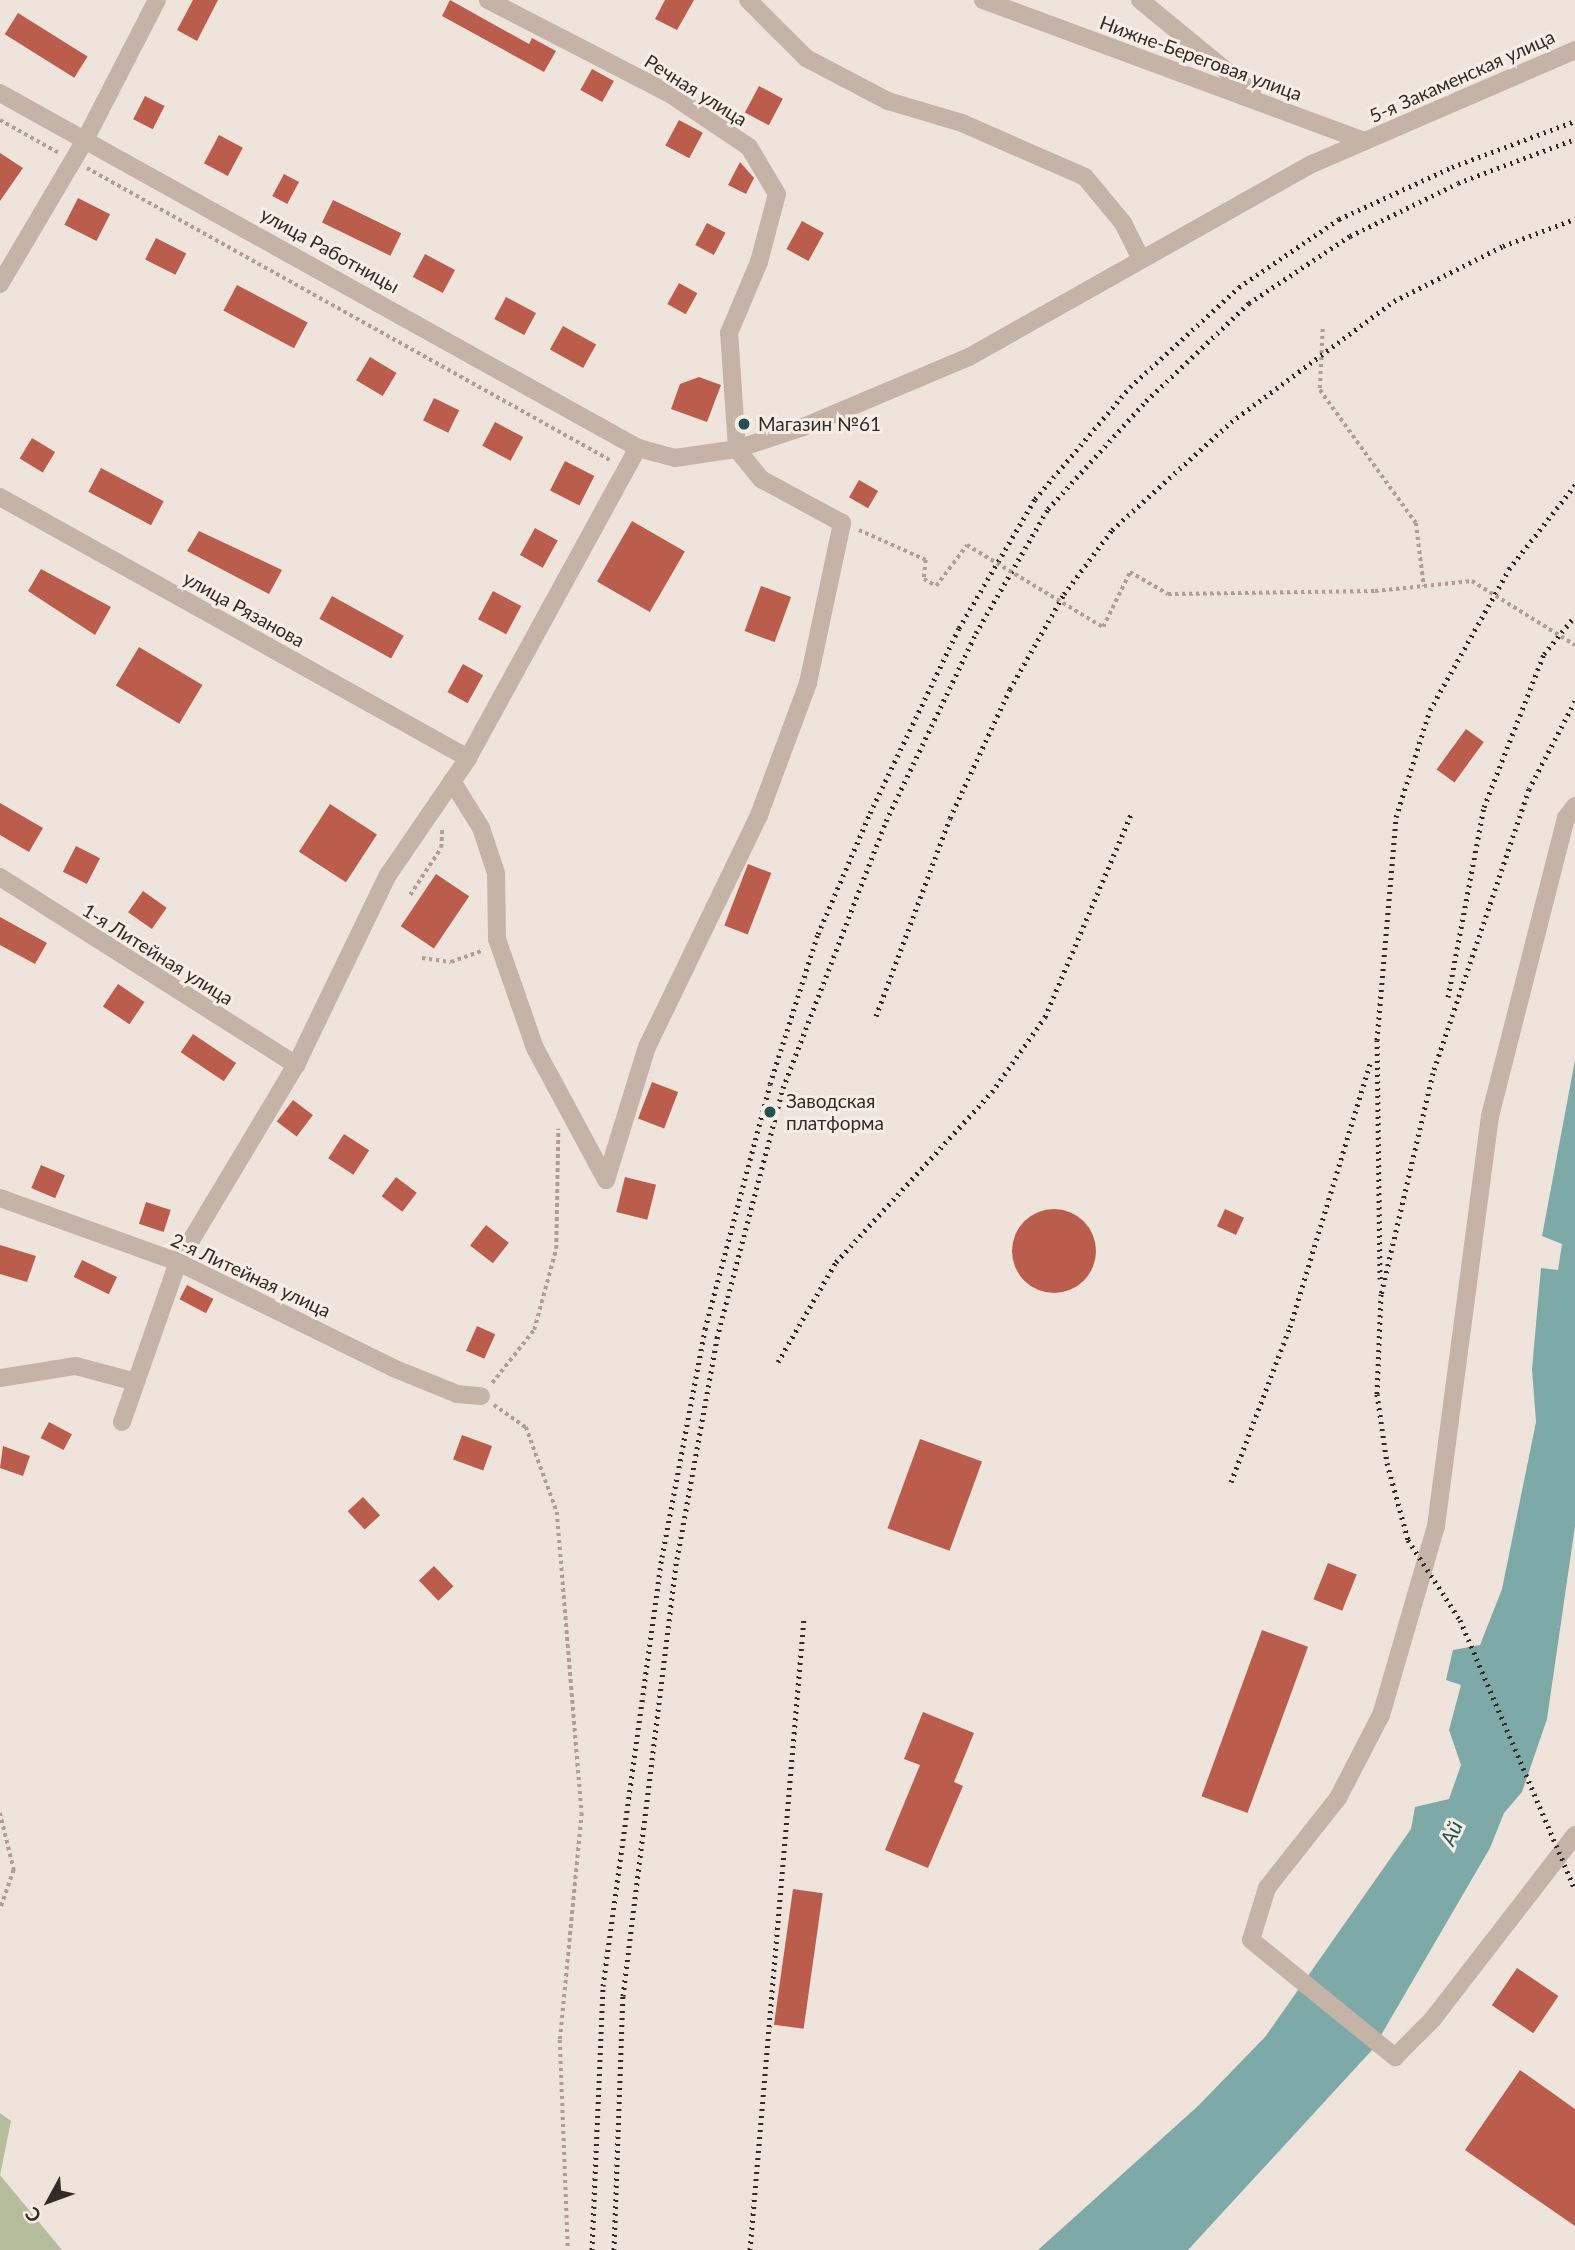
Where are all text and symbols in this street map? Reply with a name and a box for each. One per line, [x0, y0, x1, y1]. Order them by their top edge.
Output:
street label: Нижне-Береговая улица [1097, 11, 1305, 105]
street label: 5-я Закаменская улица [1366, 25, 1558, 127]
street label: Речная улица [640, 49, 752, 131]
street label: улица Работницы [257, 202, 403, 298]
place label: Магазин №61 [758, 413, 881, 435]
marker: Магазин №61 [736, 416, 752, 432]
street label: улица Рязанова [179, 566, 309, 652]
street label: 1-я Литейная улица [78, 898, 238, 1010]
place label: Заводская платформа [786, 1090, 884, 1134]
marker: Заводская платформа [760, 1102, 780, 1122]
street label: 2-я Литейная улица [168, 1228, 334, 1322]
water label: Ай [1435, 1817, 1467, 1849]
north arrow [14, 2166, 84, 2236]
text: С [20, 2203, 46, 2227]

